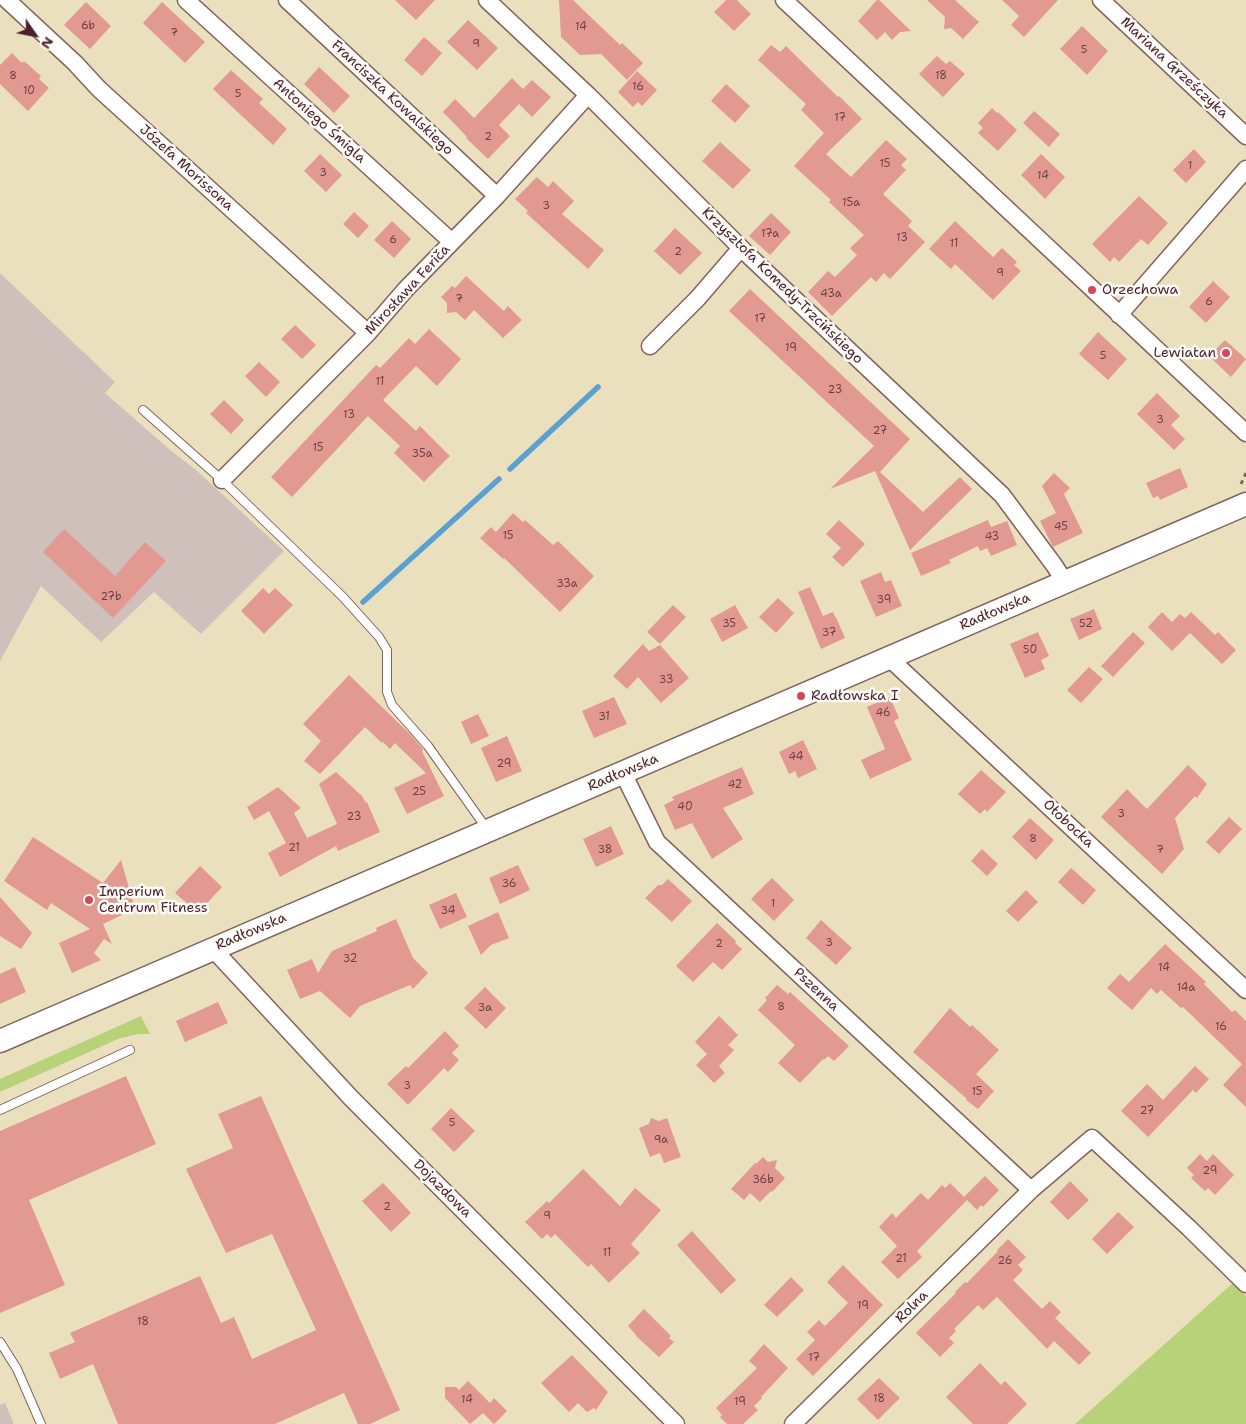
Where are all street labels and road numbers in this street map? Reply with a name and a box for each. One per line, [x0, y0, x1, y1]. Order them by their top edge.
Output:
street label: Mariana Grześczyka [1117, 14, 1231, 122]
street label: Franciszka Kowalskiego [328, 37, 456, 159]
street label: Antoniego Śmigla [269, 75, 369, 167]
street label: Józefa Morissona [136, 121, 236, 215]
street label: Krzysztofa Komedy-Trzcińskiego [698, 204, 866, 368]
street label: Mirosława Feriča [362, 242, 454, 338]
street label: Radłowska [957, 590, 1033, 634]
street label: Radłowska [585, 751, 661, 795]
street label: Ołobocka [1039, 796, 1097, 852]
street label: Radłowska [213, 910, 289, 954]
street label: Pszenna [790, 965, 842, 1015]
street label: Dojazdowa [409, 1156, 475, 1222]
street label: Rolna [892, 1287, 932, 1327]

